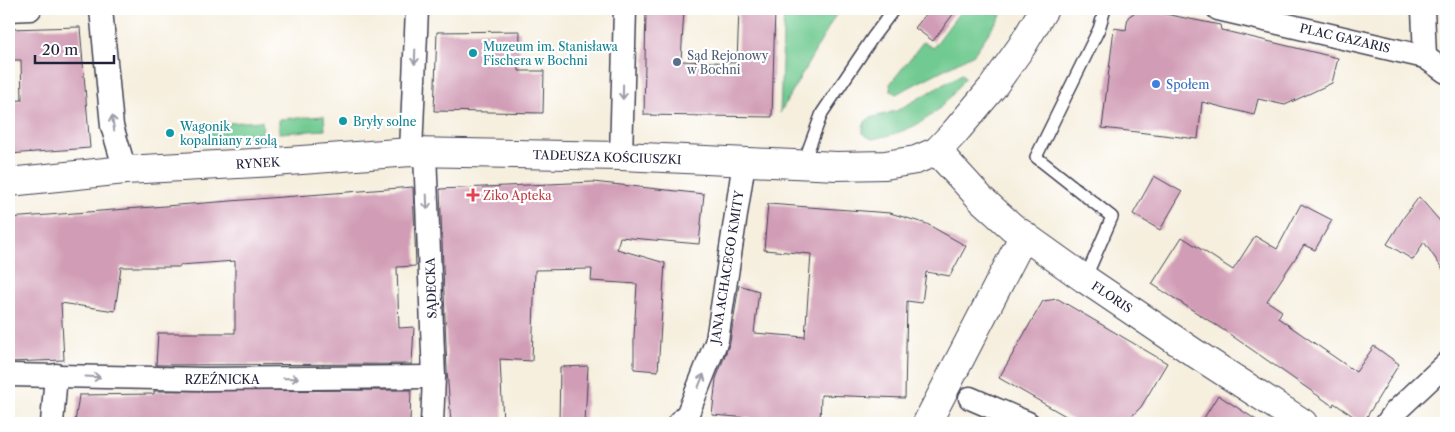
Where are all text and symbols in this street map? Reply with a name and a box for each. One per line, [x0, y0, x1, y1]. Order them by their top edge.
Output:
street label: PLAC GAZARIS [1298, 20, 1392, 56]
scale bar [35, 32, 114, 64]
place label: Muzeum im. Stanisława Fischera w Bochni [483, 39, 619, 68]
text: 20 m [42, 40, 78, 59]
marker: Muzeum im. Stanisława Fischera w Bochni [467, 47, 479, 59]
place label: Sąd Rejonowy w Bochni [686, 48, 769, 77]
one-way arrow [410, 49, 419, 65]
marker: Sąd Rejonowy w Bochni [671, 56, 683, 68]
place label: Społem [1166, 77, 1209, 92]
marker: Społem [1150, 78, 1162, 90]
one-way arrow [618, 84, 628, 100]
place label: Bryły solne [353, 114, 417, 129]
marker: Bryły solne [337, 115, 349, 127]
one-way arrow [107, 116, 117, 132]
place label: Wagonik kopalniany z solą [179, 119, 278, 148]
marker: Wagonik kopalniany z solą [164, 127, 176, 139]
street label: TADEUSZA KOŚCIUSZKI [532, 146, 682, 167]
street label: RYNEK [235, 154, 281, 172]
place label: Ziko Apteka [483, 188, 552, 203]
marker: Ziko Apteka [467, 189, 479, 201]
street label: JANA ACHACEGO KMITY [707, 189, 747, 346]
one-way arrow [423, 193, 432, 209]
street label: SĄDECKA [422, 256, 440, 319]
street label: FLORIS [1089, 278, 1135, 316]
street label: RZEŹNICKA [184, 371, 261, 387]
one-way arrow [85, 373, 101, 382]
one-way arrow [282, 373, 299, 383]
one-way arrow [697, 373, 706, 389]

